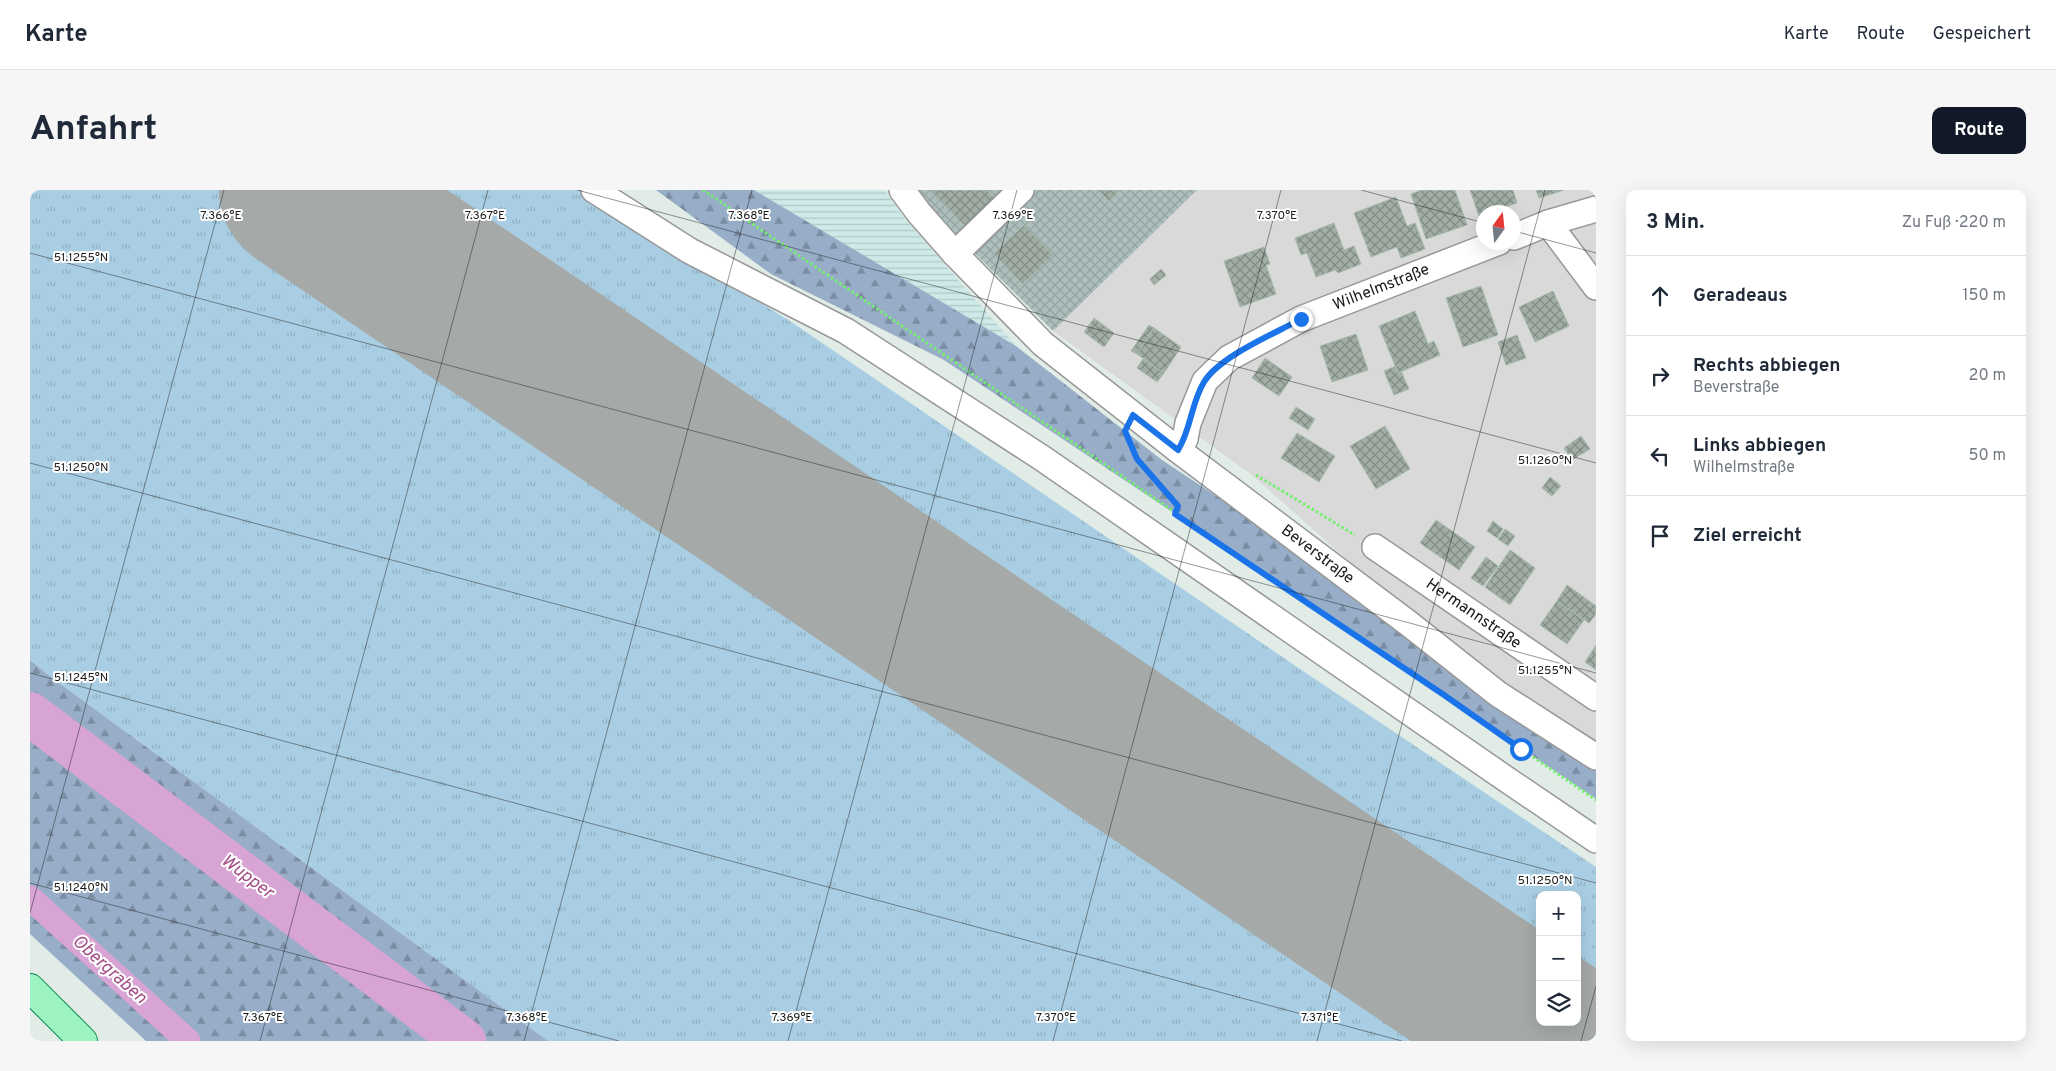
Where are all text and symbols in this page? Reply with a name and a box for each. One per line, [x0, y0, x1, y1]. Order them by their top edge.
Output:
text: Karte [25, 20, 88, 50]
text: Karte [1784, 23, 1829, 46]
text: Route [1857, 23, 1905, 46]
text: Gespeichert [1933, 23, 2031, 46]
button: Route [1932, 107, 2026, 154]
text: Anfahrt [30, 108, 157, 152]
north arrow [1476, 205, 1521, 250]
text: 7.366°E [200, 208, 242, 224]
text: 7.367°E [465, 208, 505, 224]
text: 7.368°E [728, 208, 770, 224]
text: 7.369°E [993, 208, 1034, 224]
text: 7.370°E [1257, 208, 1297, 224]
text: 3 Min. [1646, 209, 1704, 236]
text: Zu Fuß · 220 m [1902, 213, 2006, 233]
text: 51.1255°N [54, 250, 108, 266]
street label: Wilhelmstraße [1330, 260, 1433, 316]
icon: ahead [1646, 282, 1674, 310]
text: Geradeaus [1693, 284, 1788, 308]
text: 150 m [1963, 286, 2006, 306]
route end [1290, 308, 1313, 331]
text: Rechts abbiegen [1693, 354, 1841, 378]
icon: right [1646, 362, 1674, 390]
text: 20 m [1969, 366, 2006, 386]
text: Beverstraße [1693, 378, 1779, 398]
text: Links abbiegen [1693, 434, 1826, 458]
icon: left [1646, 442, 1674, 470]
text: 50 m [1969, 446, 2006, 466]
text: 51.1260°N [1518, 453, 1572, 469]
text: Wilhelmstraße [1693, 458, 1795, 478]
text: 51.1250°N [54, 460, 108, 476]
street label: Beverstraße [1277, 521, 1358, 589]
icon: arrive [1646, 522, 1674, 550]
text: Ziel erreicht [1693, 524, 1802, 548]
street label: Hermannstraße [1422, 575, 1525, 654]
text: 51.1255°N [1518, 663, 1572, 679]
text: 51.1245°N [54, 670, 108, 686]
route start [1510, 738, 1533, 761]
water label: Wupper [216, 850, 280, 906]
text: 51.1250°N [1518, 873, 1572, 889]
text: 51.1240°N [54, 880, 108, 896]
map controls [1536, 891, 1581, 1026]
button: + [1536, 891, 1581, 936]
water label: Obergraben [67, 930, 151, 1010]
button: − [1536, 936, 1581, 981]
button: layers [1536, 981, 1581, 1026]
text: 7.367°E [243, 1010, 283, 1026]
text: 7.368°E [506, 1010, 548, 1026]
text: 7.369°E [772, 1010, 813, 1026]
text: 7.370°E [1036, 1010, 1076, 1026]
text: 7.371°E [1301, 1010, 1339, 1026]

